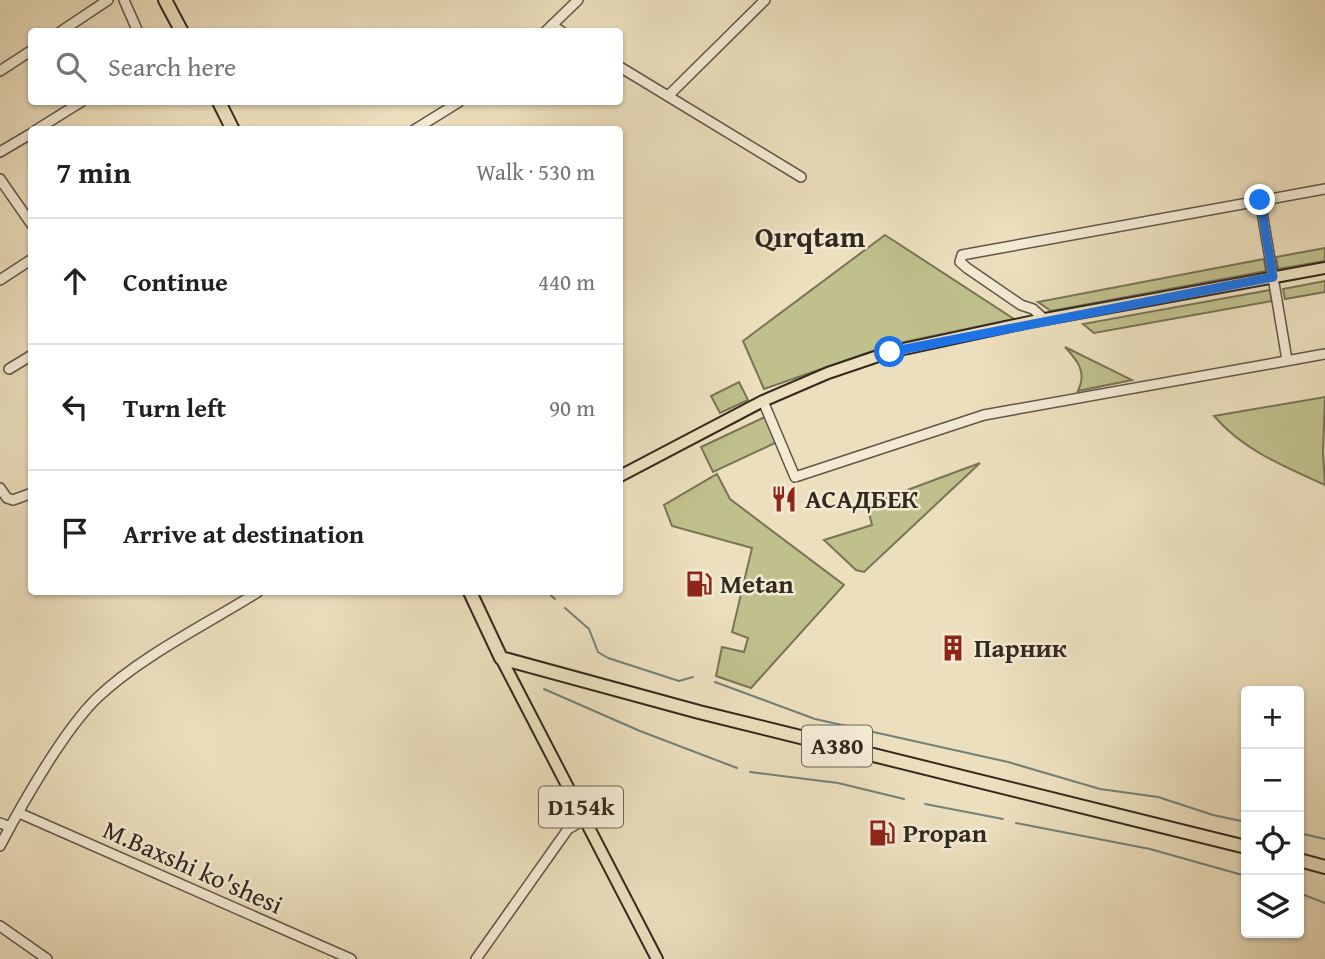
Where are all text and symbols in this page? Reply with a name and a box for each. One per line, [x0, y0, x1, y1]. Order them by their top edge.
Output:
search box [28, 28, 623, 105]
text: Search here [108, 47, 236, 86]
icon: search [52, 48, 90, 86]
text: 7 min [56, 150, 131, 194]
text: Walk · 530 m [476, 155, 595, 188]
route end [1244, 184, 1275, 215]
district label: Qırqtam [755, 214, 866, 258]
icon: ahead [56, 262, 94, 300]
text: Continue [123, 262, 228, 301]
text: 440 m [538, 265, 595, 298]
route start [874, 336, 905, 367]
icon: left [56, 388, 94, 426]
text: Turn left [123, 388, 226, 427]
text: 90 m [549, 391, 595, 424]
place label: АСАДБЕК [805, 479, 919, 518]
restaurant icon: АСАДБЕК [769, 484, 799, 514]
icon: arrive [56, 514, 94, 552]
text: Arrive at destination [123, 514, 364, 553]
place label: Metan [720, 564, 794, 603]
fuel station icon: Metan [684, 569, 714, 599]
place label: Парник [974, 628, 1067, 667]
building icon: Парник [938, 633, 968, 663]
map controls [1241, 686, 1304, 938]
button: + [1241, 686, 1304, 749]
road number: A380 [802, 726, 872, 766]
button: − [1241, 749, 1304, 812]
road number: D154k [539, 786, 623, 828]
street label: M.Baxshi ko'shesi [97, 809, 289, 924]
button: locate [1241, 812, 1304, 875]
place label: Propan [903, 813, 988, 852]
fuel station icon: Propan [867, 818, 897, 848]
button: layers [1241, 875, 1304, 938]

